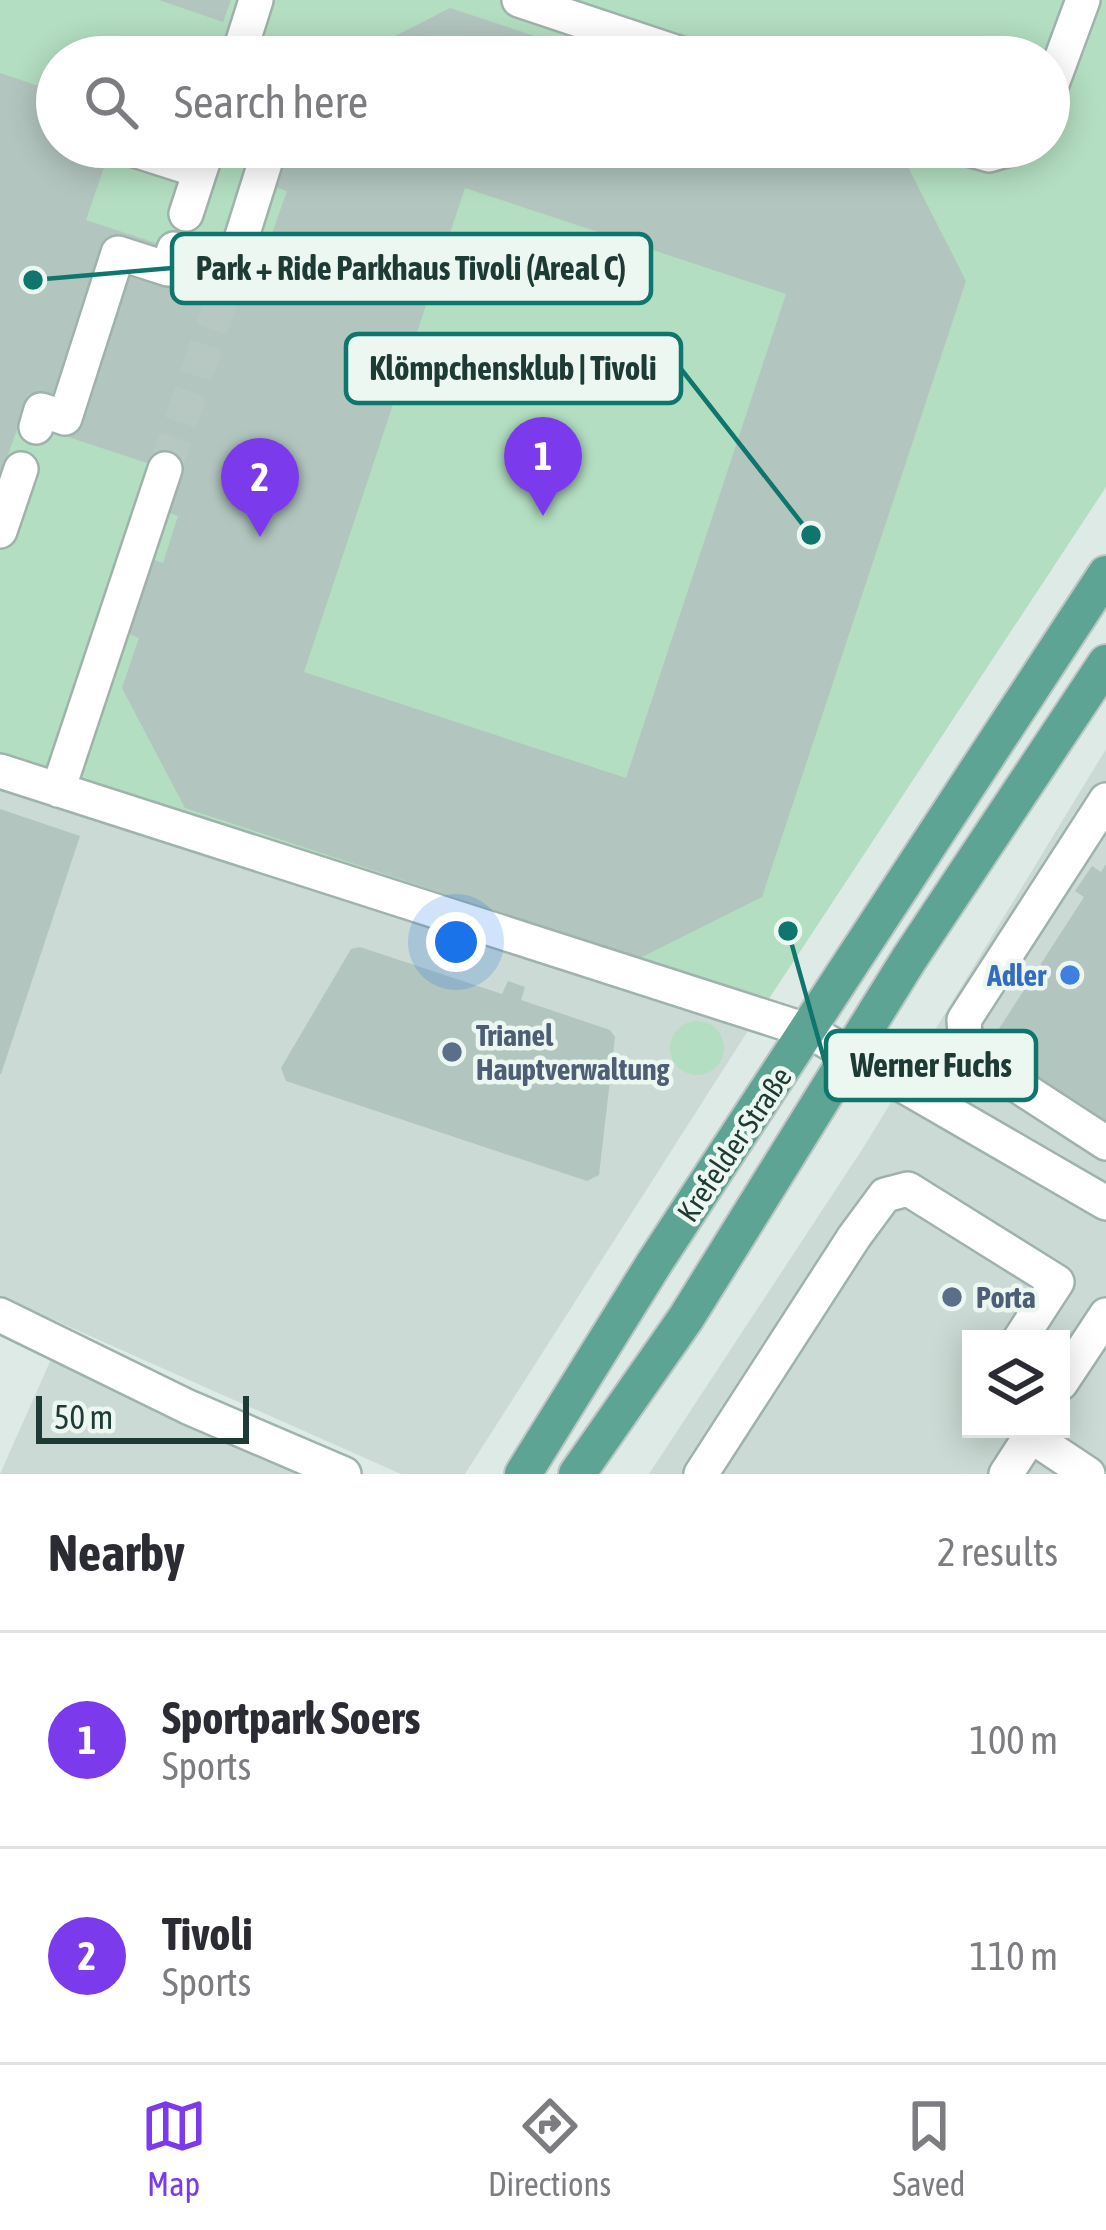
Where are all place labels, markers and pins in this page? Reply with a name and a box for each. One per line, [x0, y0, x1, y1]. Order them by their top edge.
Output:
callout: Park + Ride Parkhaus Tivoli (Areal C) [172, 234, 651, 303]
callout: Klömpchensklub | Tivoli [346, 334, 681, 403]
pin: 1 [504, 417, 582, 516]
pin: 2 [221, 438, 299, 537]
place label: Adler [986, 958, 1047, 992]
marker: Adler [1057, 962, 1083, 988]
place label: Trianel Hauptverwaltung [476, 1018, 669, 1086]
callout: Werner Fuchs [826, 1031, 1036, 1100]
marker: Trianel Hauptverwaltung [439, 1039, 465, 1065]
place label: Porta [976, 1280, 1036, 1314]
marker: Porta [939, 1284, 965, 1310]

